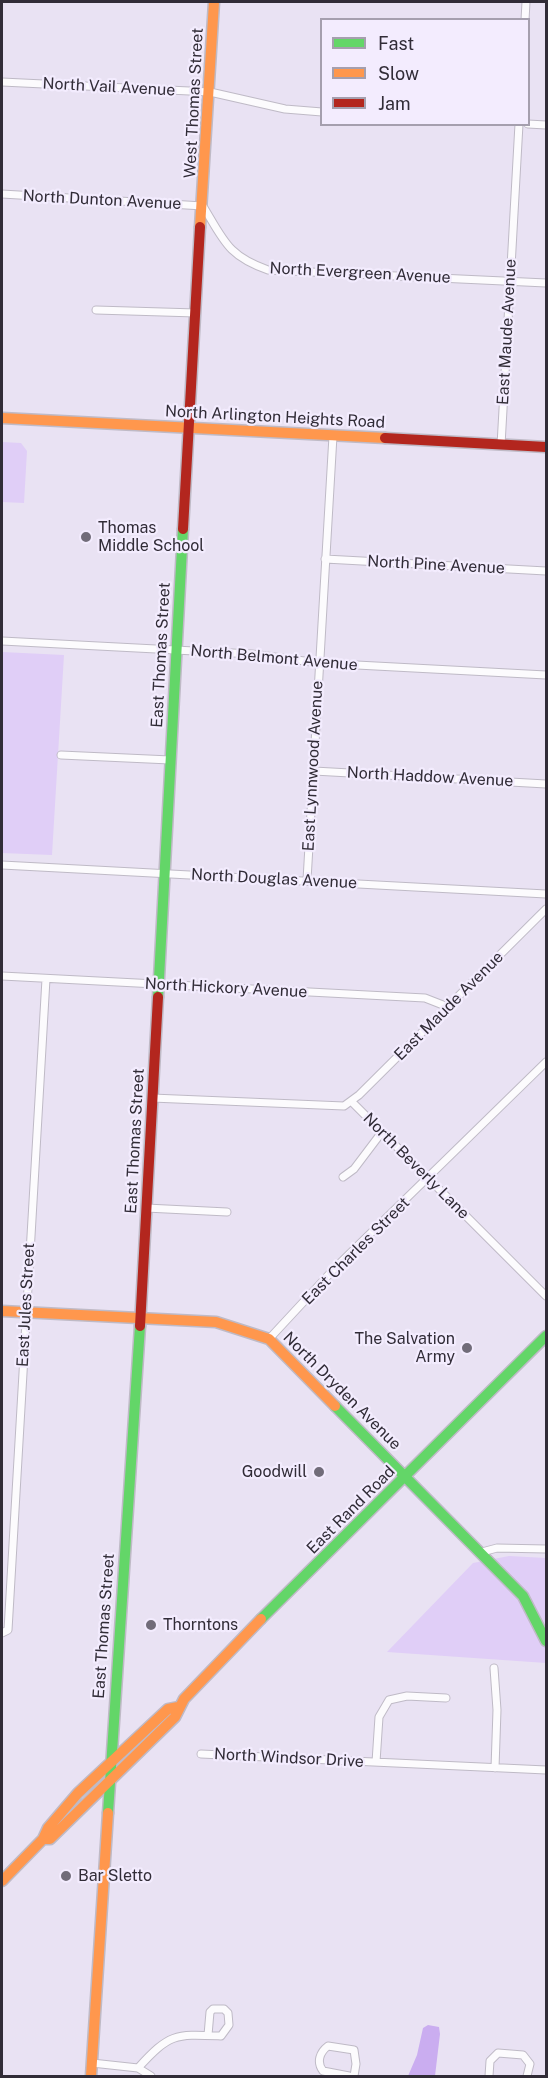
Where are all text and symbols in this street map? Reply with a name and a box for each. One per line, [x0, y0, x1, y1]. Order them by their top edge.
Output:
legend [320, 18, 530, 126]
street label: West Thomas Street [180, 27, 208, 179]
text: Fast [378, 33, 414, 54]
text: Slow [378, 63, 419, 84]
street label: North Vail Avenue [42, 74, 176, 100]
text: Jam [378, 93, 411, 114]
street label: North Dunton Avenue [22, 186, 182, 214]
street label: East Maude Avenue [494, 258, 520, 406]
street label: North Evergreen Avenue [269, 259, 451, 287]
street label: North Arlington Heights Road [165, 402, 385, 432]
place label: Thomas Middle School [98, 518, 204, 556]
marker: Thomas Middle School [79, 530, 93, 544]
street label: North Pine Avenue [367, 552, 505, 578]
street label: East Thomas Street [148, 582, 174, 728]
street label: North Belmont Avenue [190, 641, 358, 675]
street label: East Lynnwood Avenue [299, 680, 327, 852]
street label: North Haddow Avenue [346, 763, 514, 791]
street label: North Douglas Avenue [191, 865, 357, 893]
street label: East Maude Avenue [390, 947, 508, 1065]
street label: North Hickory Avenue [144, 974, 308, 1002]
street label: East Thomas Street [122, 1068, 148, 1214]
street label: North Beverly Lane [359, 1109, 473, 1223]
street label: East Charles Street [298, 1193, 414, 1309]
street label: East Jules Street [13, 1242, 39, 1368]
street label: North Dryden Avenue [279, 1328, 405, 1454]
place label: The Salvation Army [354, 1329, 455, 1367]
marker: The Salvation Army [460, 1341, 474, 1355]
place label: Goodwill [242, 1462, 307, 1482]
street label: East Rand Road [303, 1462, 399, 1558]
marker: Goodwill [312, 1465, 326, 1479]
street label: East Thomas Street [89, 1553, 119, 1699]
place label: Thorntons [163, 1615, 238, 1635]
marker: Thorntons [144, 1618, 158, 1632]
street label: North Windsor Drive [214, 1744, 364, 1772]
place label: Bar Sletto [78, 1866, 152, 1886]
marker: Bar Sletto [59, 1869, 73, 1883]

